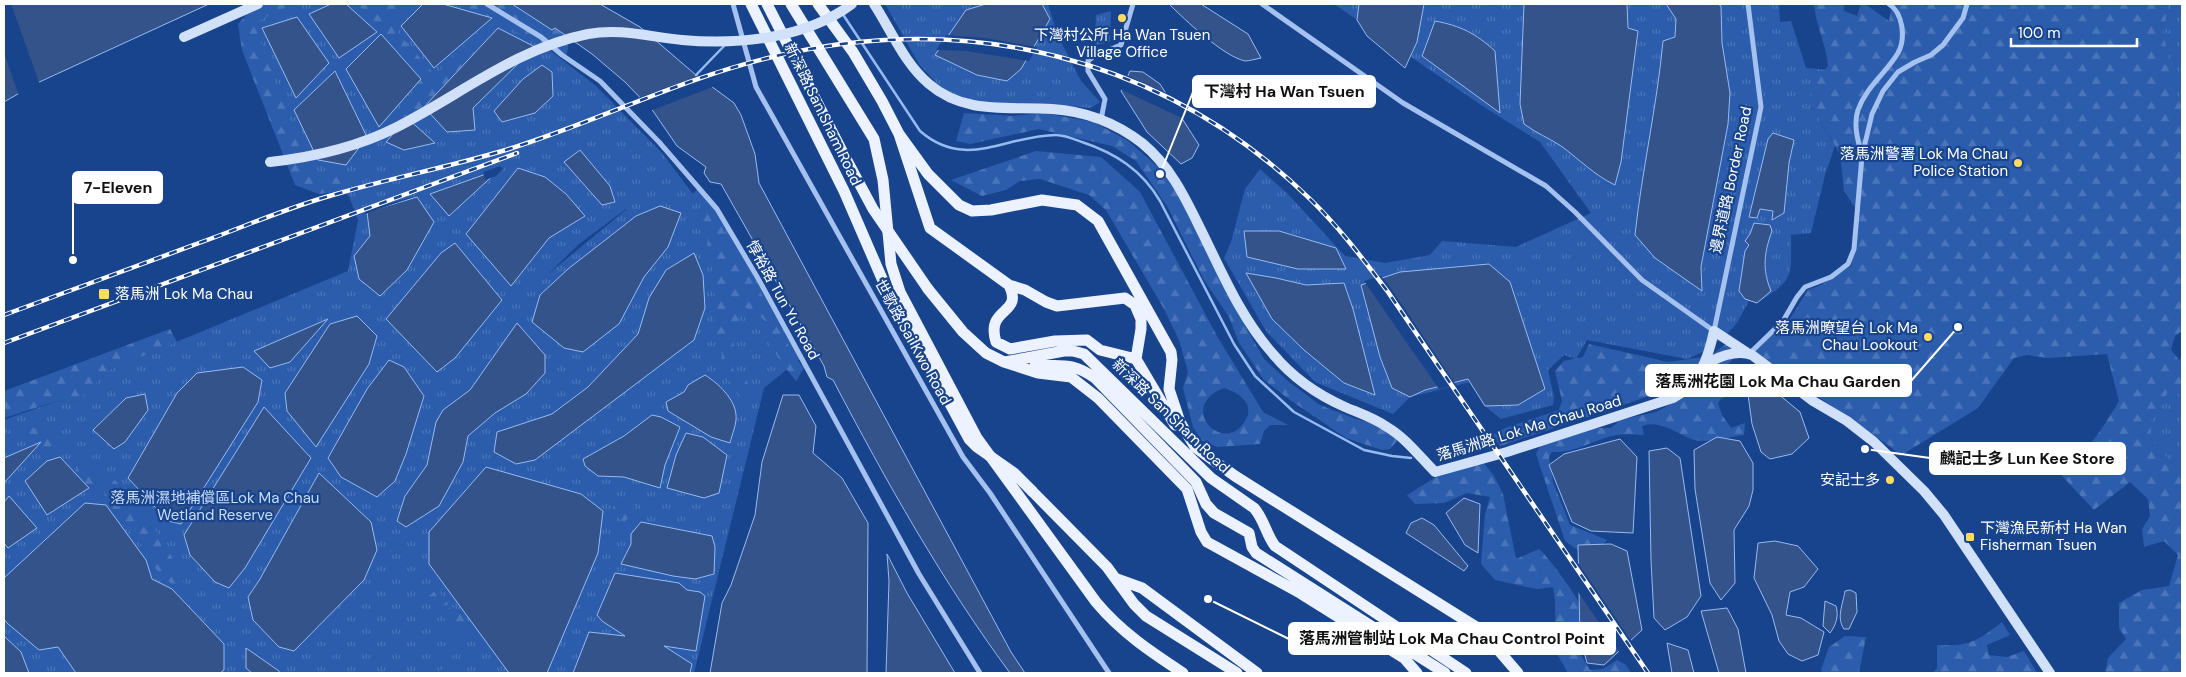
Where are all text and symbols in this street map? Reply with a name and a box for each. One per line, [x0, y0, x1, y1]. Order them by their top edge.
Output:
marker: 下灣村公所 Ha Wan Tsuen Village Office [1116, 12, 1128, 24]
scale bar [2011, 15, 2137, 47]
text: 100 m [2018, 23, 2061, 43]
place label: 下灣村公所 Ha Wan Tsuen Village Office [1034, 25, 1210, 62]
street label: 新深路 San Sham Road [780, 39, 866, 189]
callout: 下灣村 Ha Wan Tsuen [1193, 76, 1375, 107]
text: 下灣村 Ha Wan Tsuen [1203, 81, 1365, 102]
street label: 邊界道路 Border Road [1706, 105, 1756, 255]
place label: 落馬洲警署 Lok Ma Chau Police Station [1840, 144, 2008, 181]
marker: 落馬洲警署 Lok Ma Chau Police Station [2012, 157, 2024, 169]
callout: 7-Eleven [73, 172, 162, 203]
text: 7-Eleven [84, 177, 152, 198]
street label: 惇裕路 Tun Yu Road [742, 237, 824, 363]
street label: 世歌路 Sai Kwo Road [870, 276, 956, 408]
place label: 落馬洲 Lok Ma Chau [115, 284, 253, 304]
marker: 落馬洲 Lok Ma Chau [97, 287, 111, 301]
place label: 落馬洲暸望台 Lok Ma Chau Lookout [1775, 318, 1918, 355]
marker: 落馬洲暸望台 Lok Ma Chau Lookout [1922, 331, 1934, 343]
street label: 新深路 San Sham Road [1108, 355, 1234, 477]
callout: 落馬洲花園 Lok Ma Chau Garden [1646, 365, 1911, 396]
text: 落馬洲花園 Lok Ma Chau Garden [1655, 371, 1901, 392]
street label: 落馬洲路 Lok Ma Chau Road [1434, 390, 1624, 466]
callout: 麟記士多 Lun Kee Store [1930, 443, 2125, 474]
text: 麟記士多 Lun Kee Store [1939, 448, 2115, 469]
place label: 安記士多 [1820, 470, 1880, 490]
marker: 安記士多 [1884, 474, 1896, 486]
park label: 落馬洲濕地補償區Lok Ma Chau Wetland Reserve [111, 488, 319, 525]
place label: 下灣漁民新村 Ha Wan Fisherman Tsuen [1980, 518, 2127, 555]
marker: 下灣漁民新村 Ha Wan Fisherman Tsuen [1964, 531, 1976, 543]
callout: 落馬洲管制站 Lok Ma Chau Control Point [1289, 623, 1615, 654]
text: 落馬洲管制站 Lok Ma Chau Control Point [1299, 628, 1605, 649]

